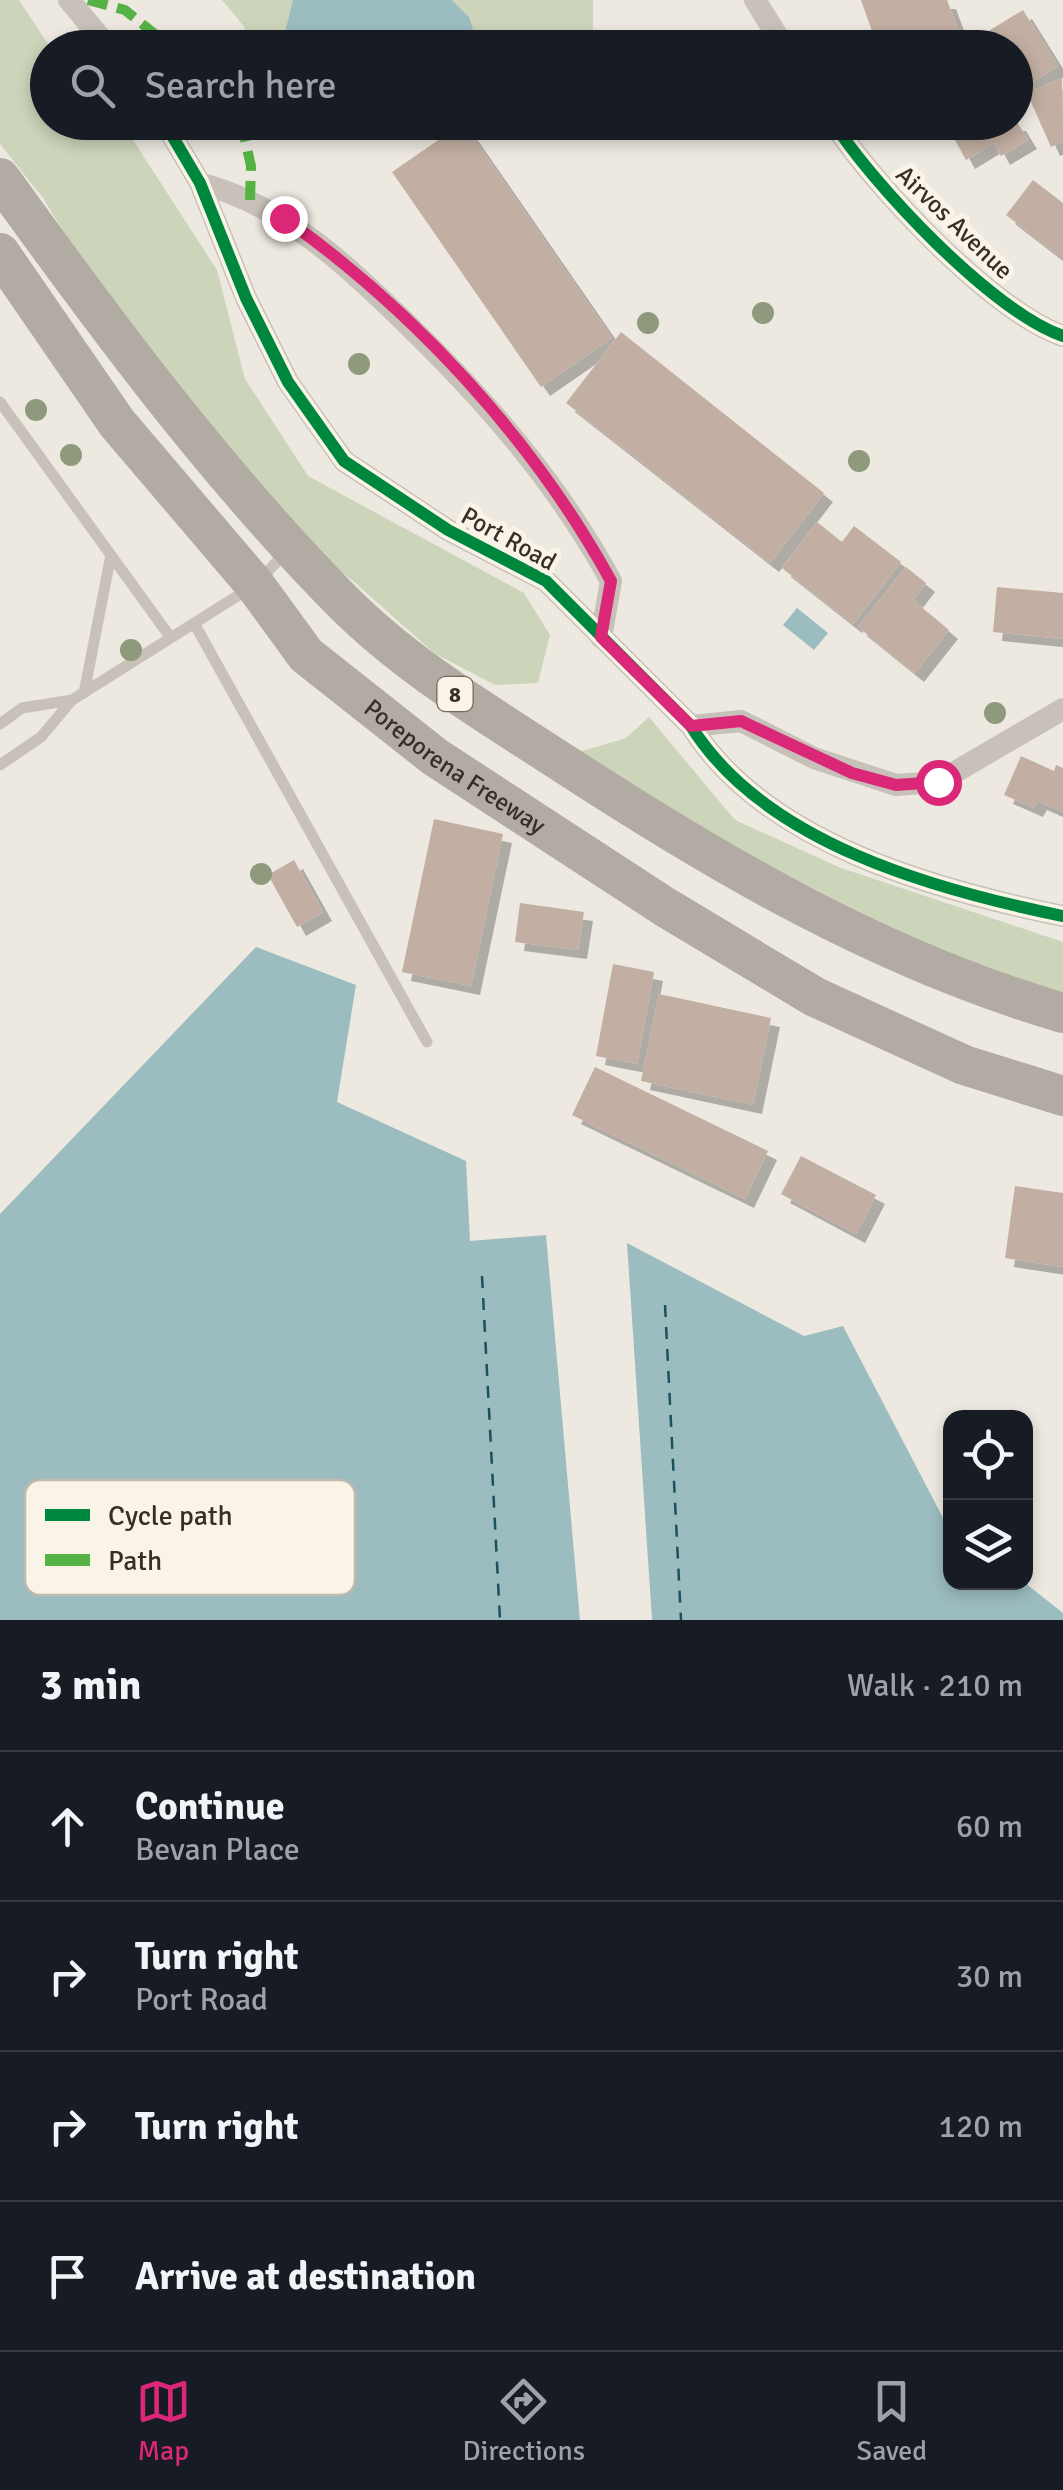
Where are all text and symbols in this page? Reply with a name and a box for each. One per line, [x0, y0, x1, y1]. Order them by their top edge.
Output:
search box [30, 30, 1033, 140]
icon: search [65, 58, 120, 113]
text: Search here [145, 62, 337, 109]
street label: Airvos Avenue [890, 159, 1020, 286]
route end [262, 196, 308, 242]
street label: Port Road [456, 500, 562, 577]
road number: 8 [438, 677, 472, 711]
street label: Poreporena Freeway [358, 692, 552, 841]
route start [916, 760, 962, 806]
map controls [943, 1410, 1033, 1590]
button: locate [943, 1410, 1033, 1500]
legend [25, 1480, 355, 1595]
text: Cycle path [108, 1499, 233, 1533]
button: layers [943, 1500, 1033, 1590]
text: Path [108, 1544, 162, 1578]
text: 3 min [40, 1660, 141, 1711]
text: Walk · 210 m [847, 1666, 1023, 1705]
text: Continue [135, 1783, 285, 1830]
icon: ahead [40, 1799, 95, 1854]
text: 60 m [956, 1807, 1023, 1846]
text: Bevan Place [135, 1830, 300, 1869]
text: Turn right [135, 1933, 299, 1980]
icon: right [40, 1949, 95, 2004]
text: 30 m [956, 1957, 1023, 1996]
text: Port Road [135, 1980, 268, 2019]
icon: right [40, 2099, 95, 2154]
text: Turn right [135, 2103, 299, 2150]
text: 120 m [939, 2107, 1023, 2146]
icon: arrive [40, 2249, 95, 2304]
text: Arrive at destination [135, 2253, 476, 2300]
tab: Map [136, 2374, 191, 2468]
tab: Directions [463, 2374, 585, 2468]
tab: Saved [857, 2374, 927, 2468]

